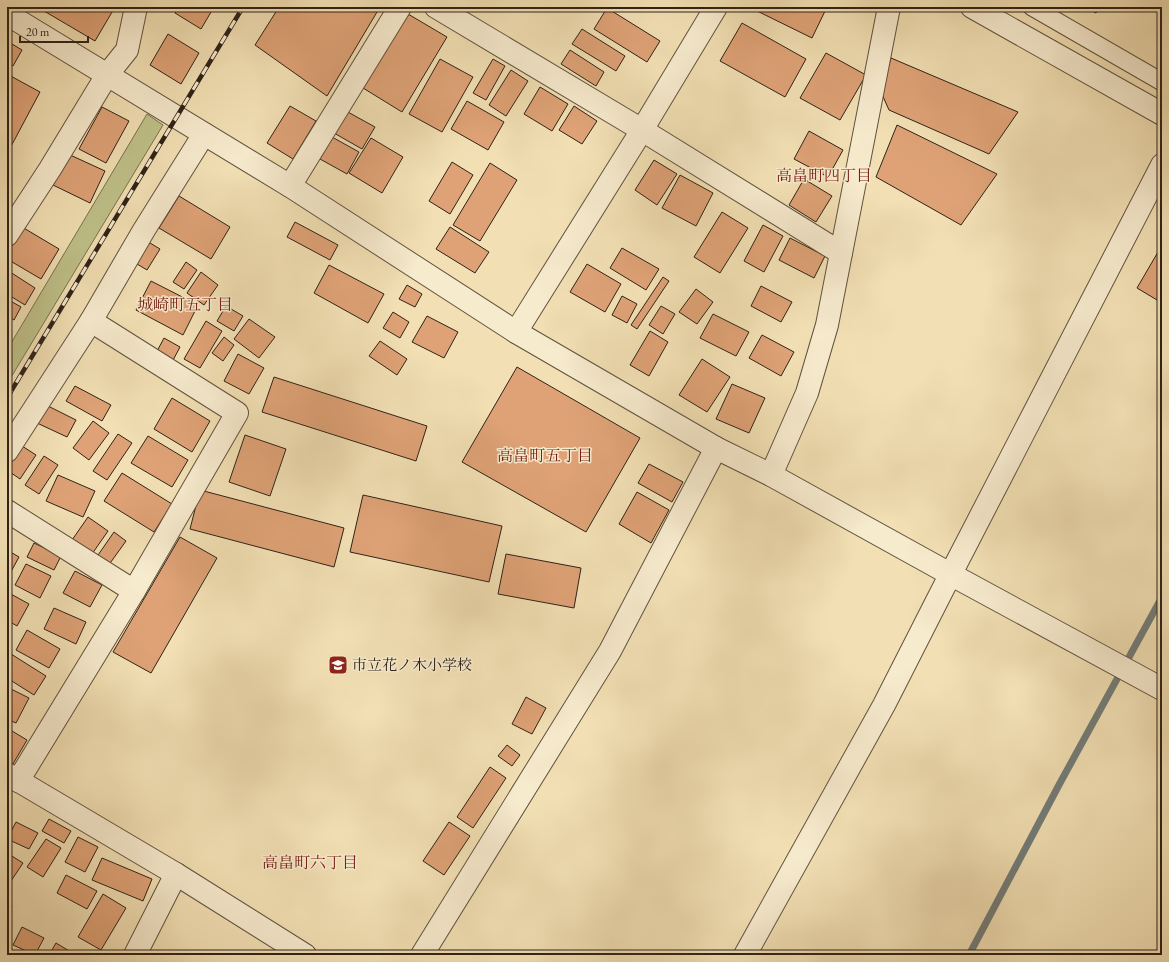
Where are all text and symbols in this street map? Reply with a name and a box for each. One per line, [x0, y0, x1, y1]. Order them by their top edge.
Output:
scale bar [20, 18, 88, 44]
text: 20 m [26, 24, 50, 40]
district label: 高畠町四丁目 [776, 165, 872, 186]
district label: 城崎町五丁目 [137, 294, 233, 315]
district label: 高畠町五丁目 [497, 445, 593, 466]
school or university icon: 市立花ノ木小学校 [327, 654, 349, 676]
place label: 市立花ノ木小学校 [352, 655, 472, 674]
district label: 高畠町六丁目 [262, 852, 358, 873]

